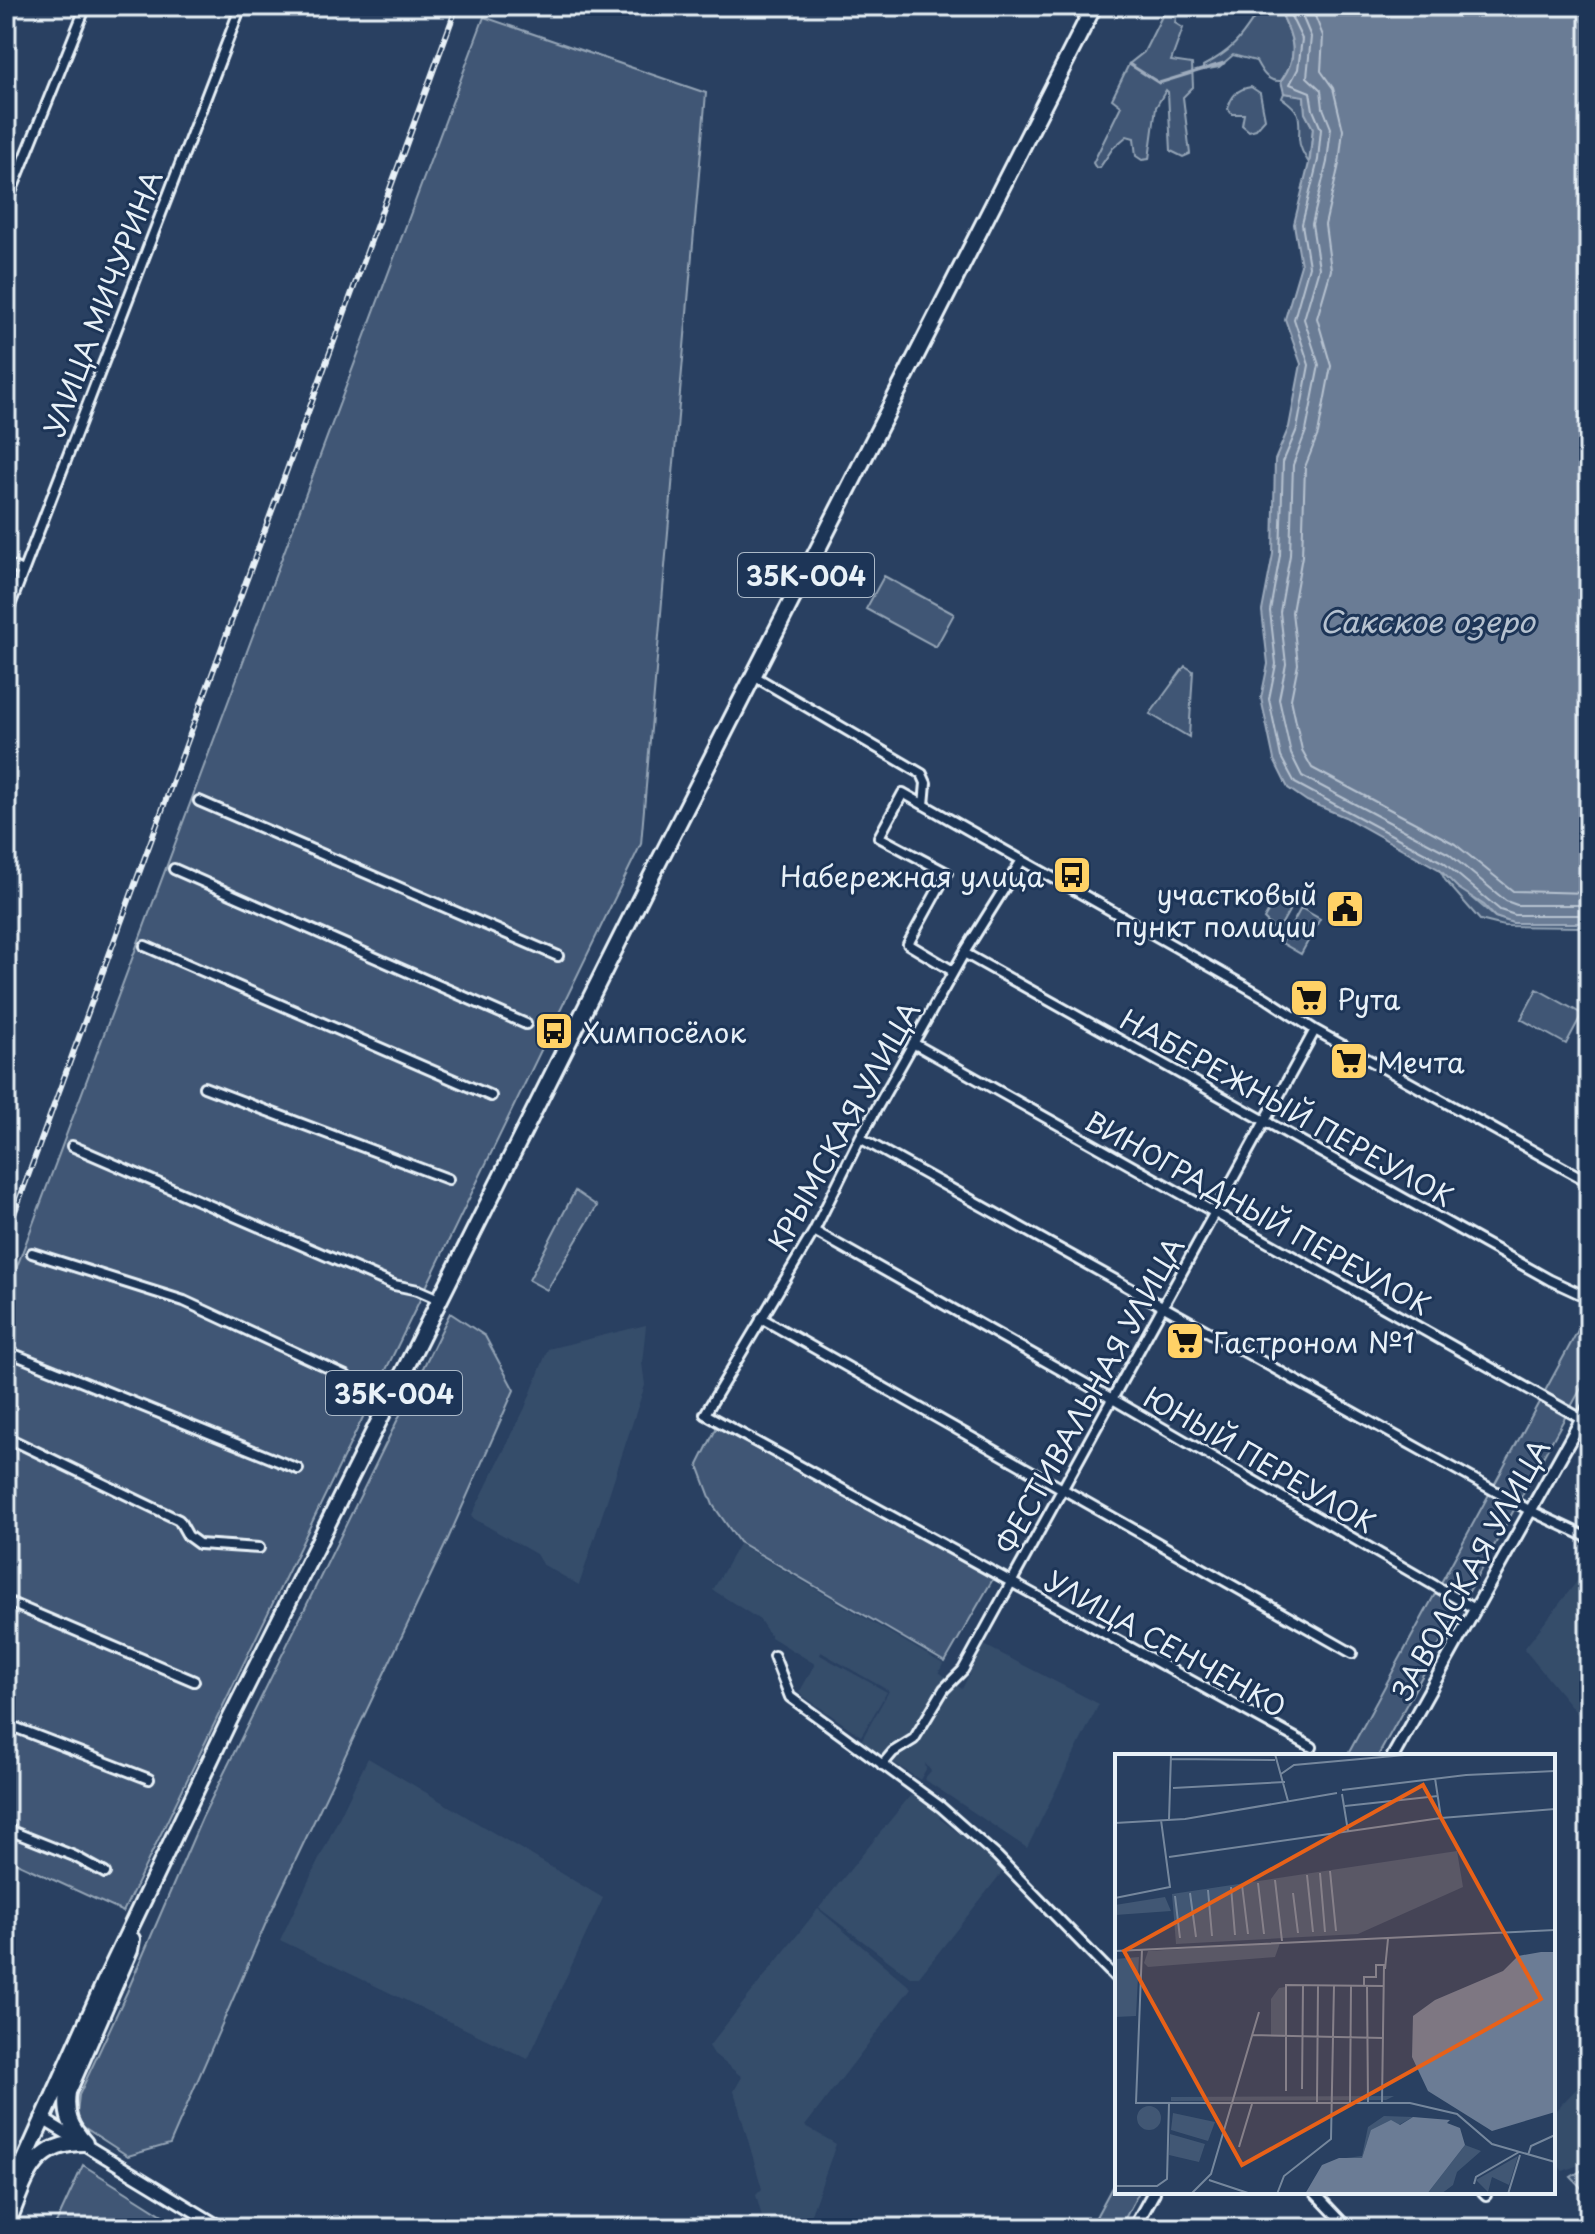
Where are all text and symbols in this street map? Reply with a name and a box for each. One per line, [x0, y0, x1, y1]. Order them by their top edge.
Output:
street label: УЛИЦА МИЧУРИНА [31, 164, 173, 442]
road number: 35К-004 [738, 553, 874, 597]
water label: Сакское озеро [1319, 598, 1537, 643]
place label: Набережная улица [780, 854, 1044, 897]
bus stop icon: Набережная улица [1051, 854, 1093, 896]
place label: участковый пункт полиции [1115, 872, 1317, 947]
public building icon: участковый пункт полиции [1324, 888, 1366, 930]
supermarket icon: Рута [1288, 977, 1330, 1019]
place label: Рута [1337, 977, 1401, 1020]
street label: КРЫМСКАЯ УЛИЦА [756, 993, 930, 1259]
street label: НАБЕРЕЖНЫЙ ПЕРЕУЛОК [1113, 997, 1461, 1217]
bus stop icon: Химпосёлок [533, 1010, 575, 1052]
place label: Химпосёлок [582, 1010, 746, 1053]
supermarket icon: Мечта [1328, 1040, 1370, 1082]
place label: Мечта [1377, 1040, 1465, 1083]
street label: ВИНОГРАДНЫЙ ПЕРЕУЛОК [1077, 1099, 1439, 1325]
street label: ФЕСТИВАЛЬНАЯ УЛИЦА [984, 1229, 1194, 1561]
supermarket icon: Гастроном №1 [1164, 1320, 1206, 1362]
place label: Гастроном №1 [1213, 1320, 1415, 1363]
road number: 35К-004 [326, 1371, 462, 1415]
street label: ЮНЫЙ ПЕРЕУЛОК [1136, 1375, 1384, 1543]
street label: ЗАВОДСКАЯ УЛИЦА [1380, 1430, 1560, 1708]
street label: УЛИЦА СЕНЧЕНКО [1037, 1559, 1295, 1727]
inset map [1115, 1754, 1555, 2194]

